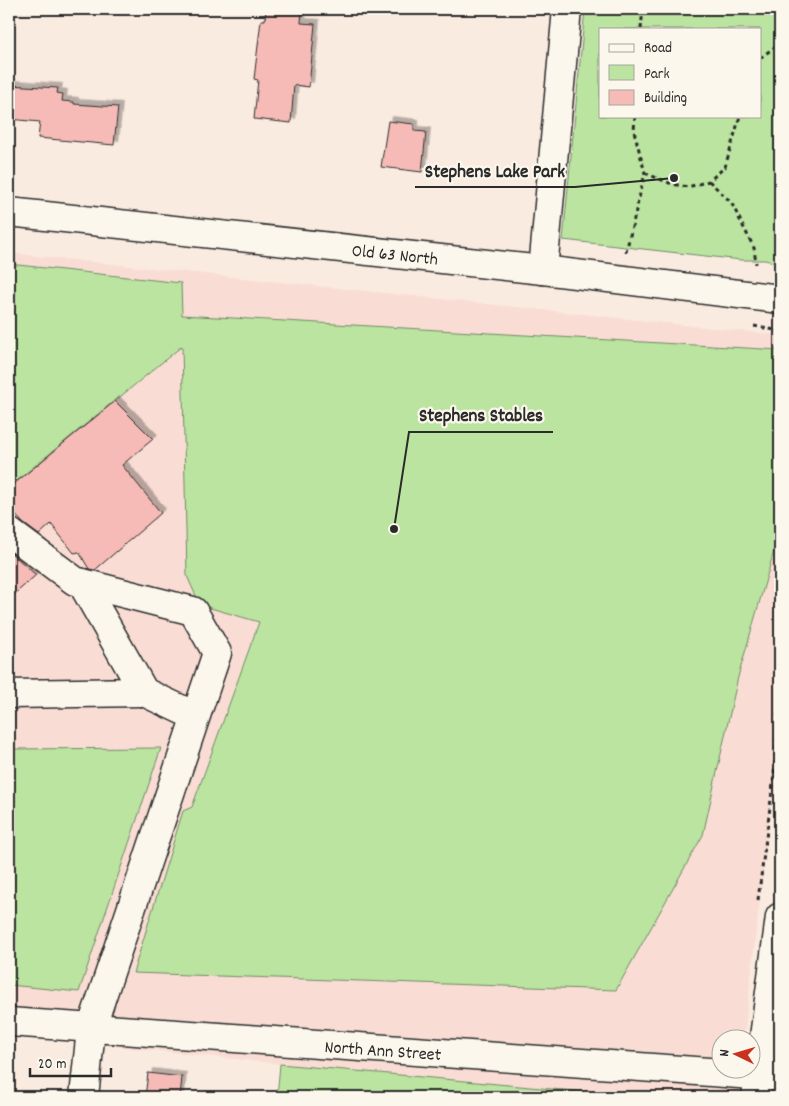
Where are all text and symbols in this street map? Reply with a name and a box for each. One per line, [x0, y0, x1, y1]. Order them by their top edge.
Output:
legend [599, 28, 762, 118]
text: Road [644, 38, 672, 60]
text: Park [644, 64, 670, 86]
text: Building [644, 88, 687, 110]
callout: Stephens Lake Park [415, 153, 575, 187]
text: Stephens Lake Park [425, 160, 565, 187]
street label: Old 63 North [350, 240, 439, 273]
callout: Stephens Stables [409, 398, 553, 432]
text: Stephens Stables [419, 404, 543, 431]
north arrow [712, 1028, 762, 1078]
street label: North Ann Street [324, 1036, 442, 1069]
scale bar [30, 1046, 111, 1078]
text: N [715, 1049, 735, 1057]
text: 20 m [38, 1054, 66, 1076]

